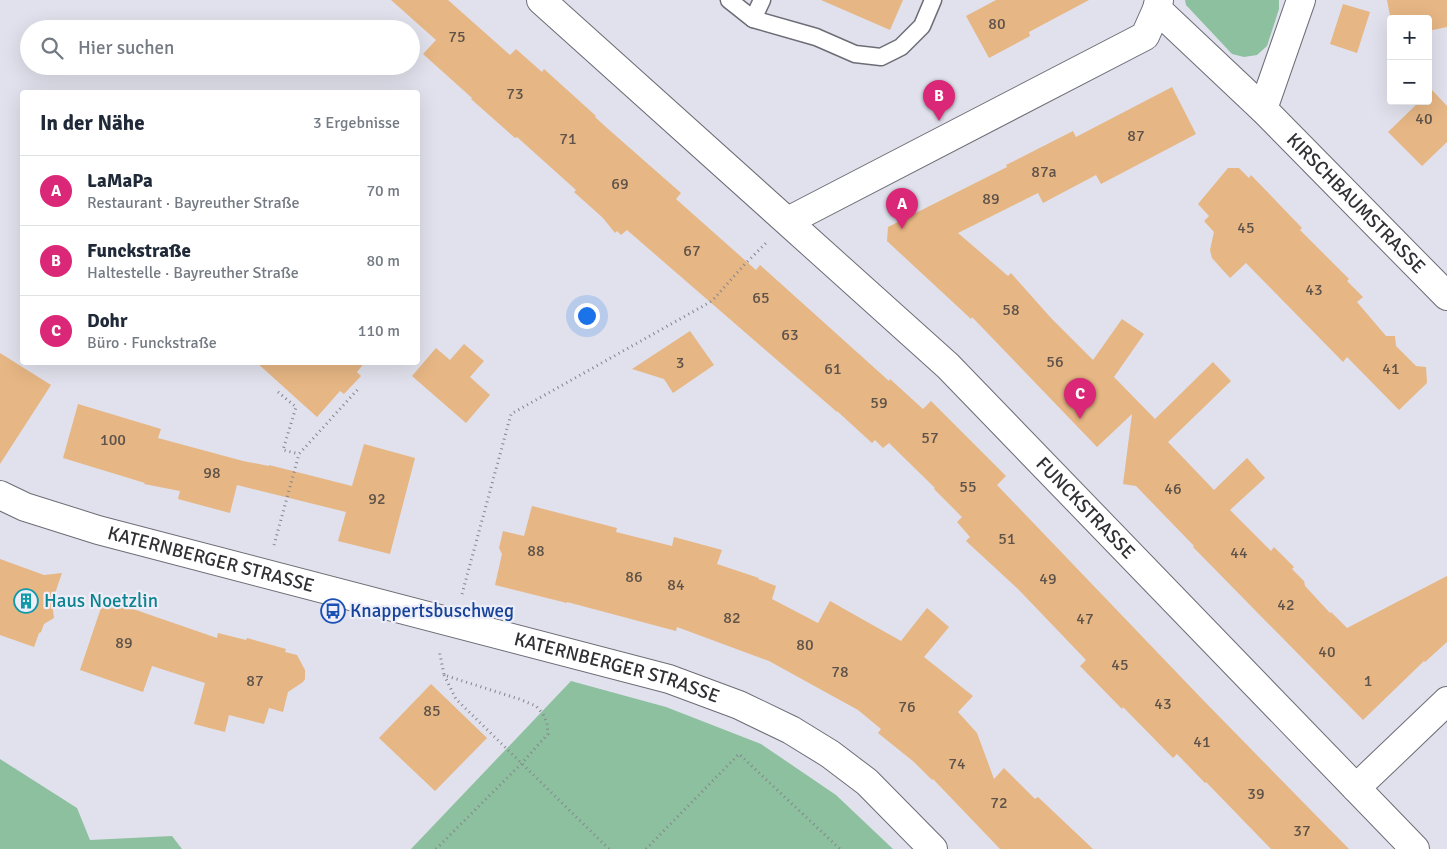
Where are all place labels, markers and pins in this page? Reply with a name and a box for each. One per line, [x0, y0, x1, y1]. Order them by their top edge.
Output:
pin: B [923, 80, 955, 121]
pin: A [886, 188, 918, 229]
pin: C [1064, 378, 1096, 419]
building icon: Haus Noetzlin [13, 588, 39, 614]
place label: Haus Noetzlin [44, 589, 158, 613]
bus stop icon: Knappertsbuschweg [320, 598, 346, 624]
place label: Knappertsbuschweg [350, 599, 514, 623]

